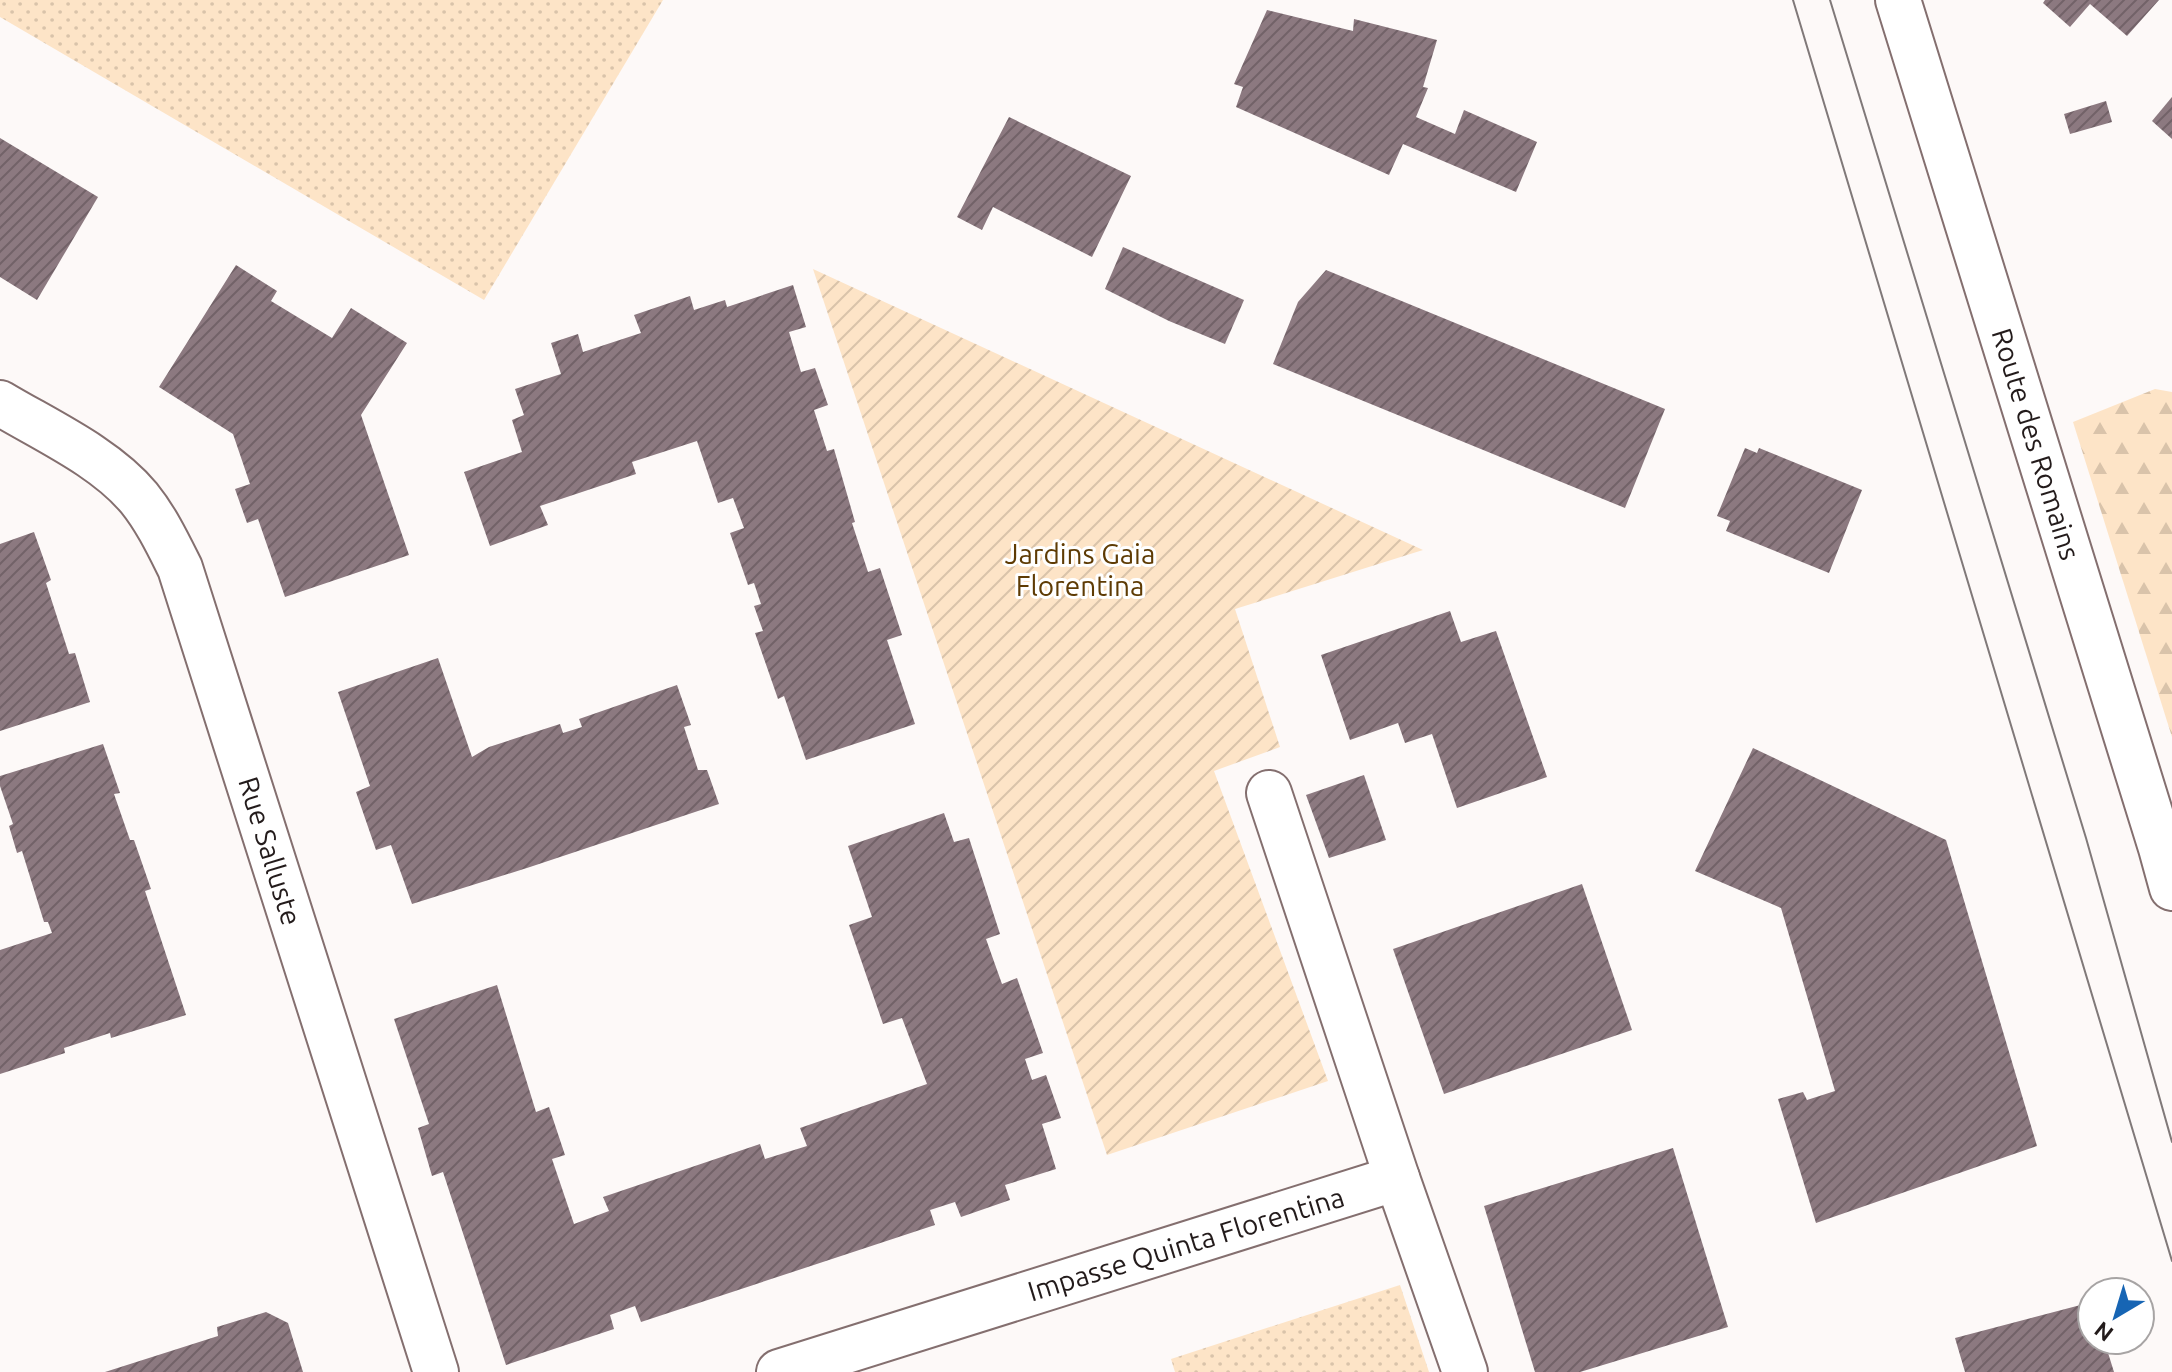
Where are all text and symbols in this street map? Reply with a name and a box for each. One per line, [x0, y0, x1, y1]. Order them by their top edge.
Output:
street label: Route des Romains [1987, 324, 2086, 563]
park label: Jardins Gaia Florentina [1005, 538, 1155, 601]
street label: Rue Salluste [233, 773, 308, 929]
street label: Impasse Quinta Florentina [1024, 1181, 1348, 1306]
north arrow [2076, 1276, 2156, 1356]
text: N [2089, 1317, 2118, 1347]

